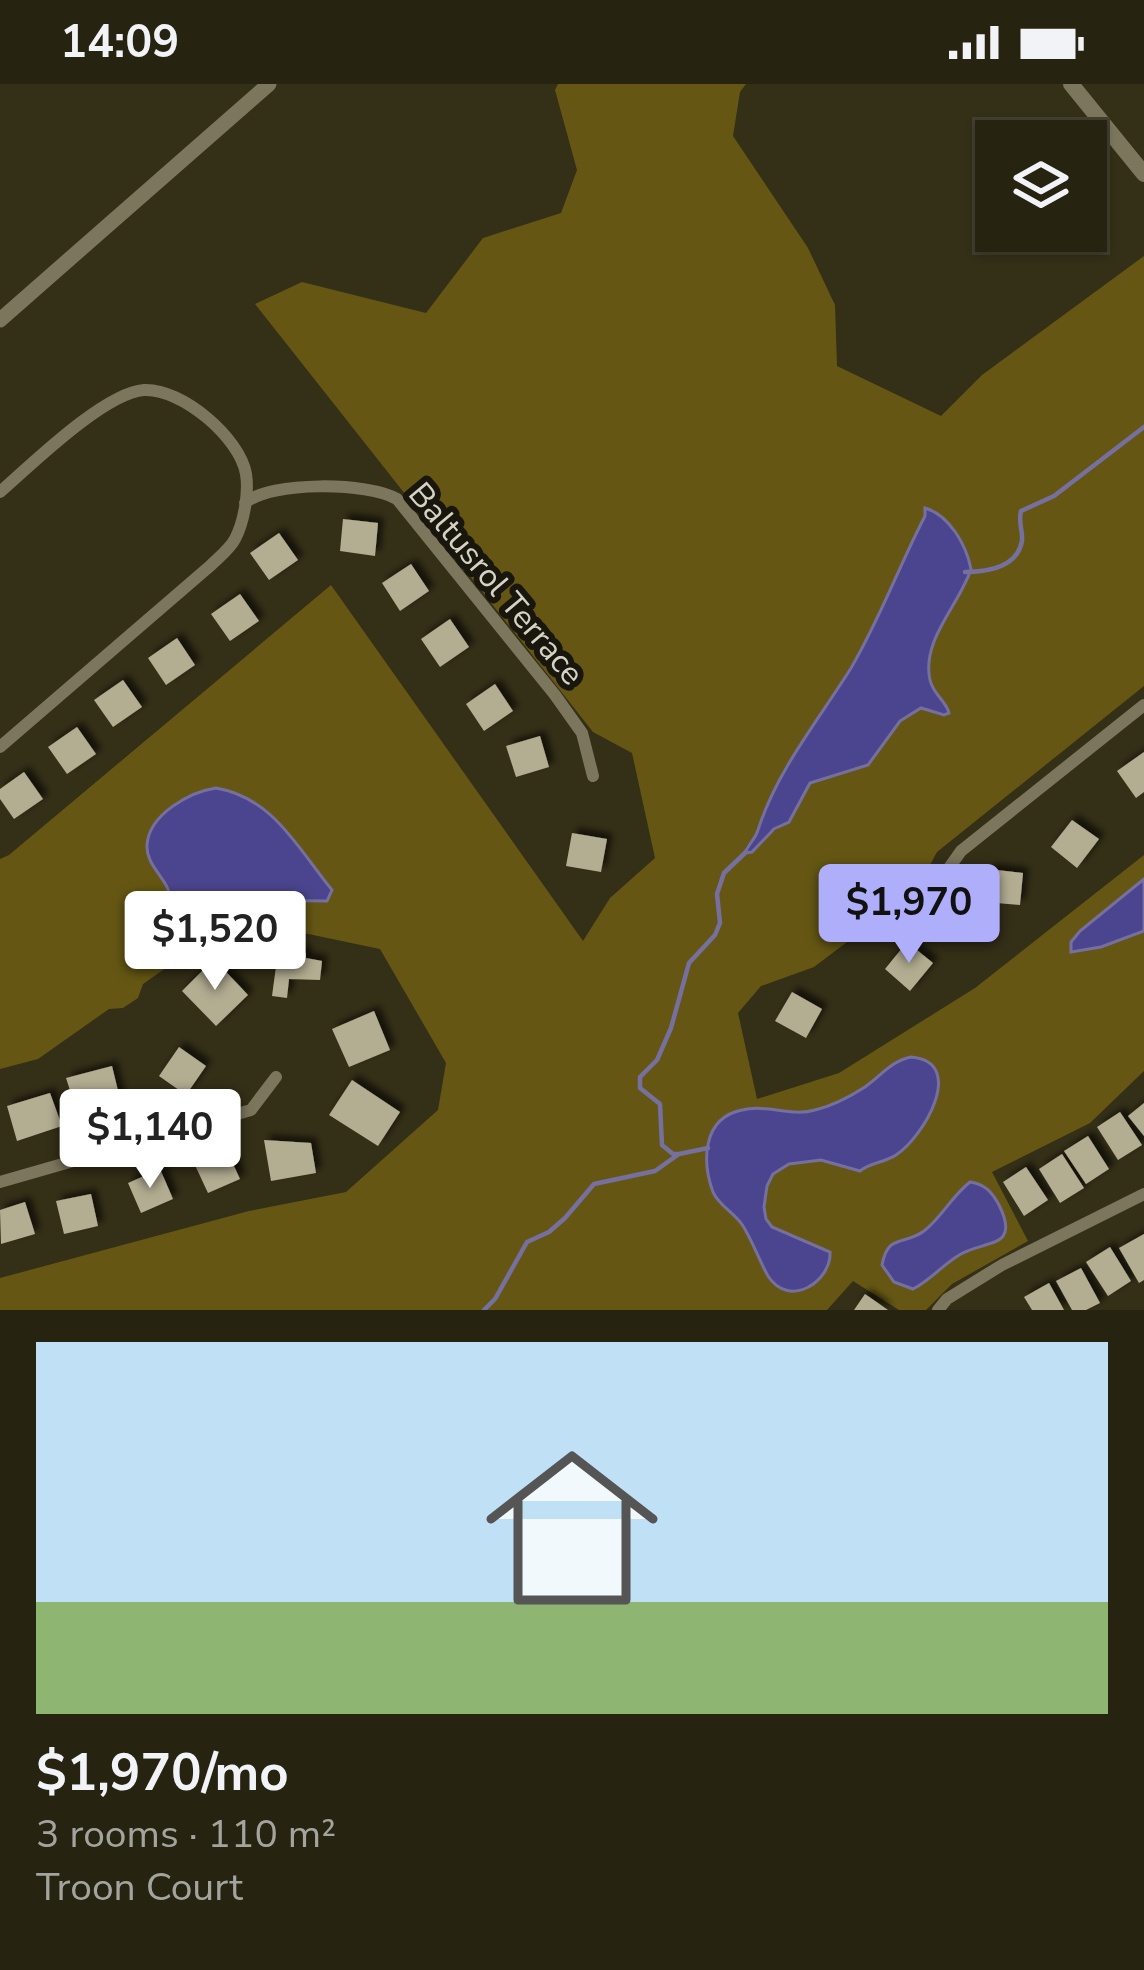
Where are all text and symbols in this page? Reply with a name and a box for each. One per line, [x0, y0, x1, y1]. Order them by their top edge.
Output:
text: 14:09 [60, 12, 179, 73]
map controls [975, 120, 1107, 252]
button: layers [975, 120, 1107, 252]
street label: Baltusrol Terrace [398, 473, 594, 695]
pin: $1,970 [811, 864, 1007, 966]
text: $1,970 [846, 876, 972, 929]
pin: $1,520 [117, 891, 313, 993]
text: $1,520 [152, 903, 278, 956]
pin: $1,140 [52, 1089, 248, 1191]
text: $1,140 [87, 1101, 213, 1154]
icon: home [464, 1420, 680, 1636]
text: $1,970/mo [36, 1738, 289, 1808]
text: 3 rooms · 110 m² [36, 1808, 336, 1861]
text: Troon Court [36, 1861, 243, 1914]

